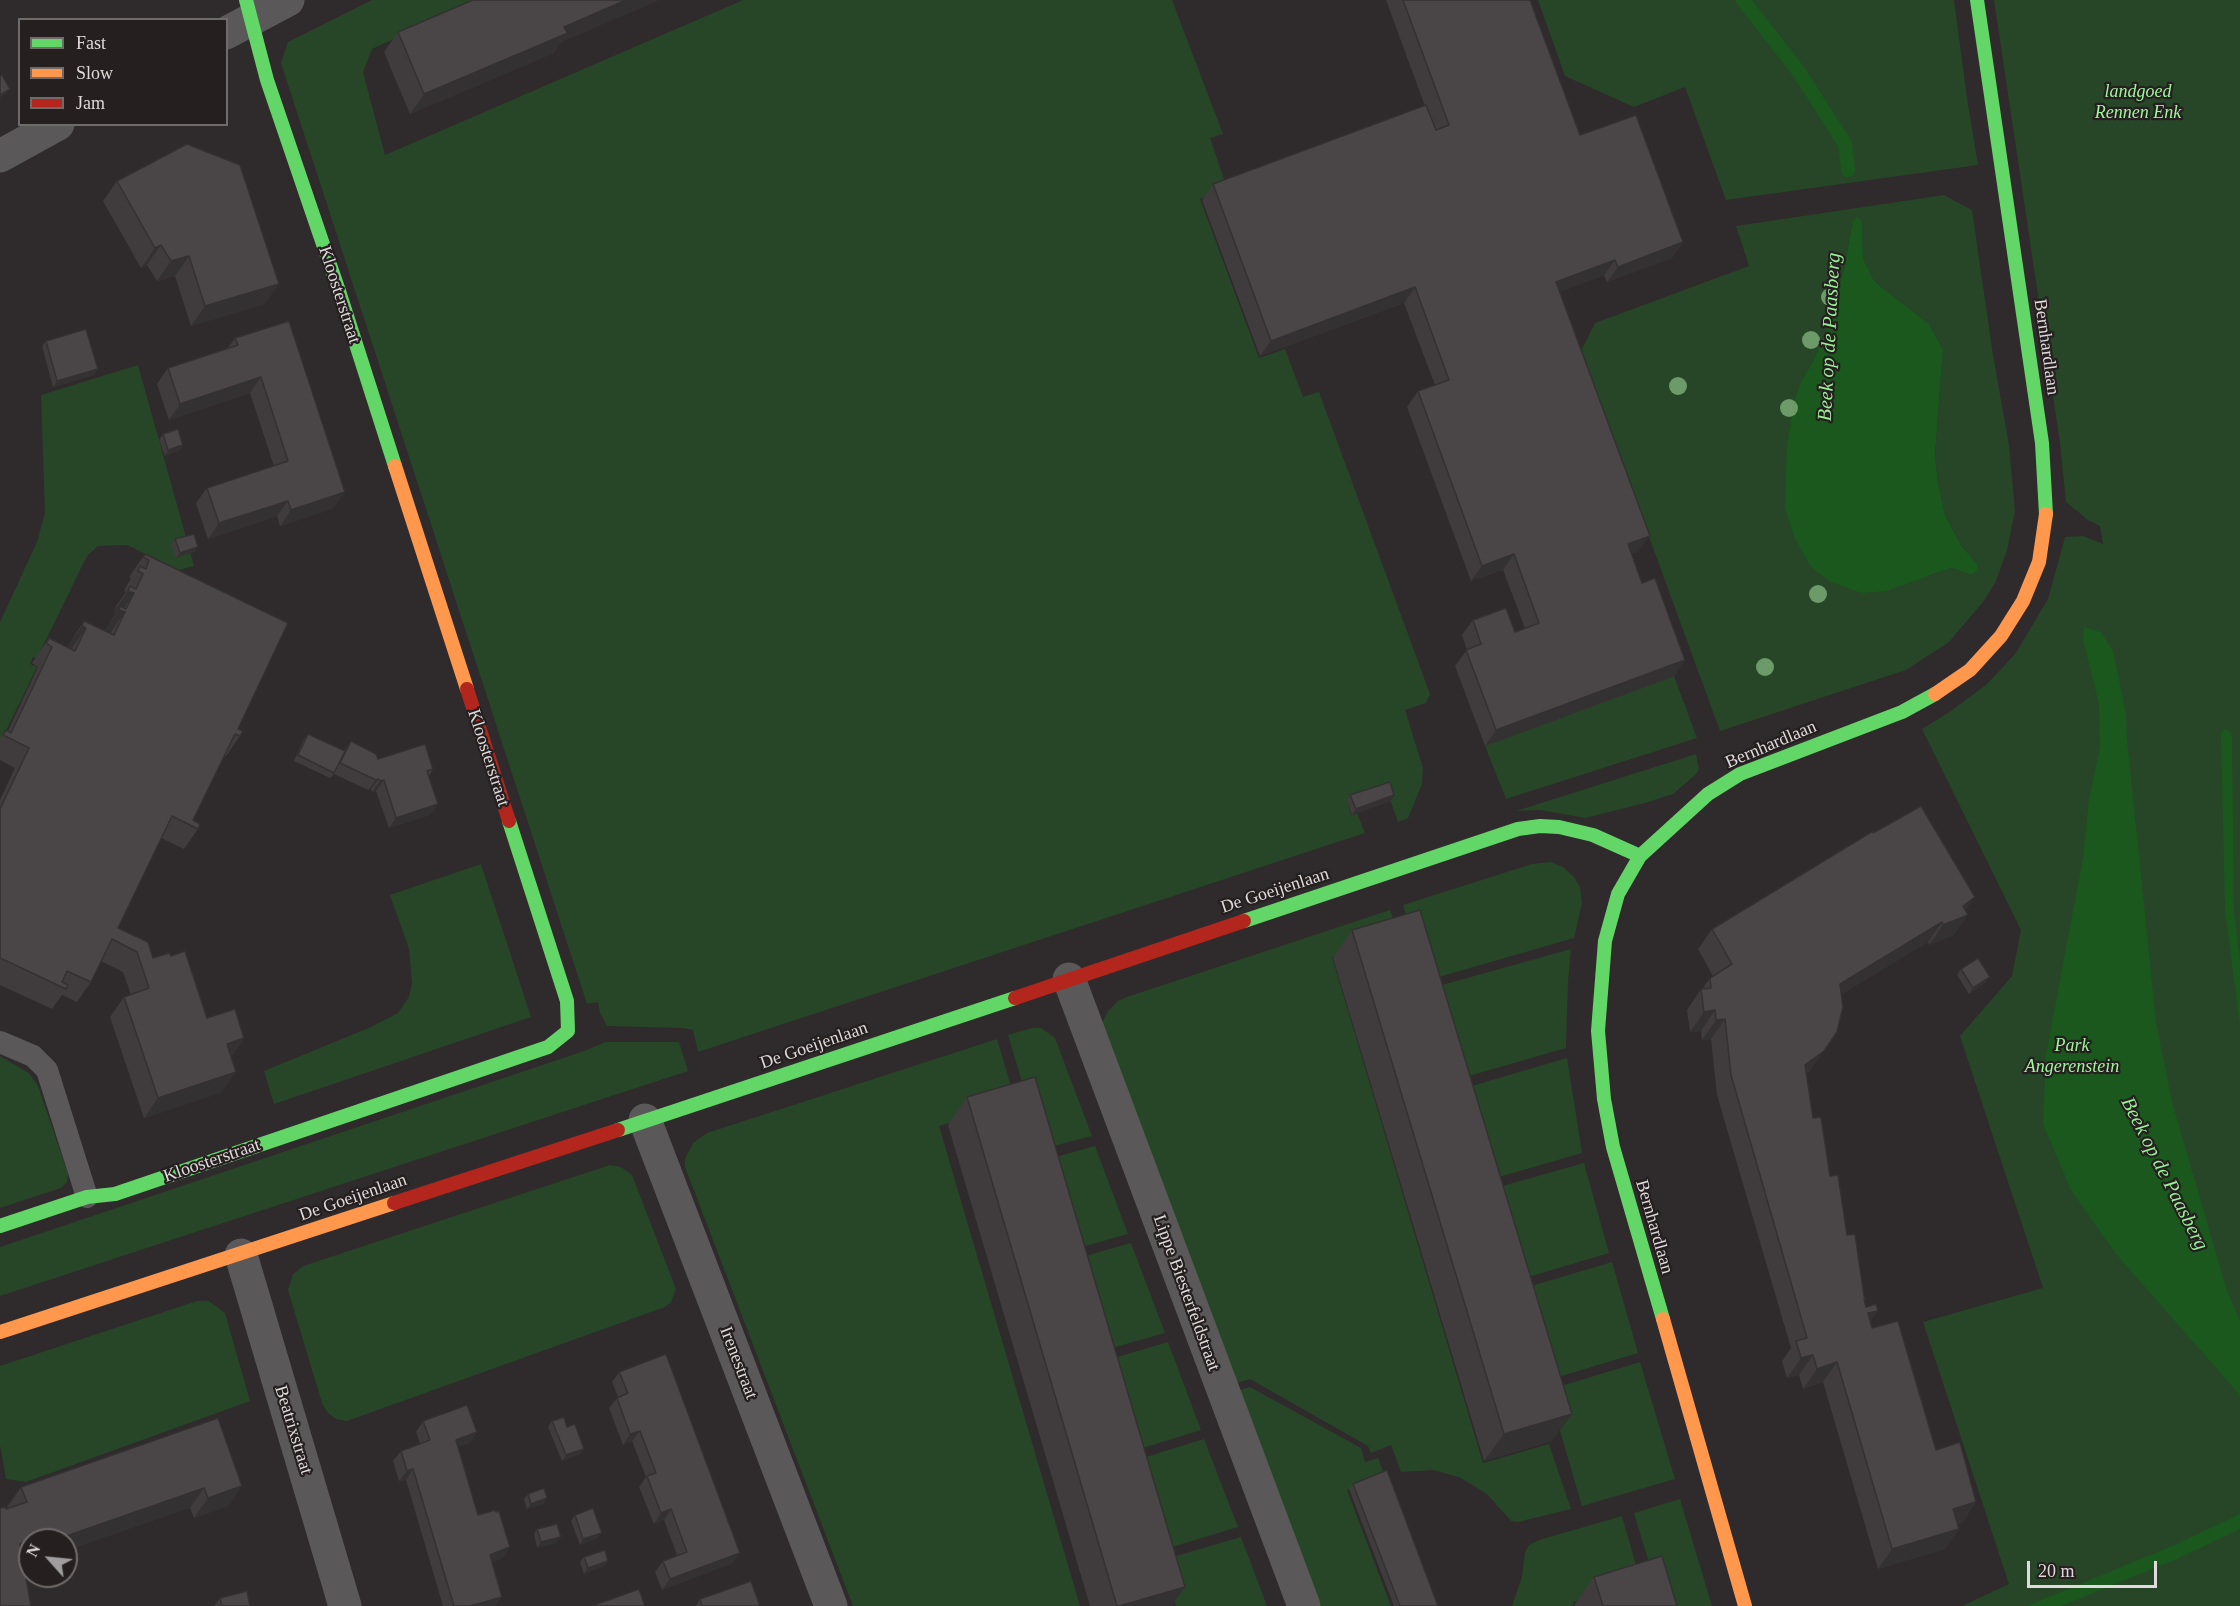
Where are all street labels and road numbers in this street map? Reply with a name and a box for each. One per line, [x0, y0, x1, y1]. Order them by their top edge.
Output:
street label: Kloosterstraat [313, 244, 365, 346]
street label: Bernhardlaan [2029, 297, 2063, 397]
street label: Kloosterstraat [462, 707, 514, 809]
street label: Bernhardlaan [1722, 716, 1820, 774]
street label: De Goeijenlaan [1218, 863, 1332, 919]
street label: De Goeijenlaan [757, 1017, 871, 1075]
street label: Kloosterstraat [161, 1134, 263, 1188]
street label: De Goeijenlaan [296, 1169, 410, 1227]
street label: Bernhardlaan [1630, 1177, 1678, 1277]
street label: Lippe Biesterfeldstraat [1148, 1212, 1224, 1374]
street label: Irenestraat [714, 1324, 762, 1402]
street label: Beatrixstraat [269, 1383, 317, 1477]

